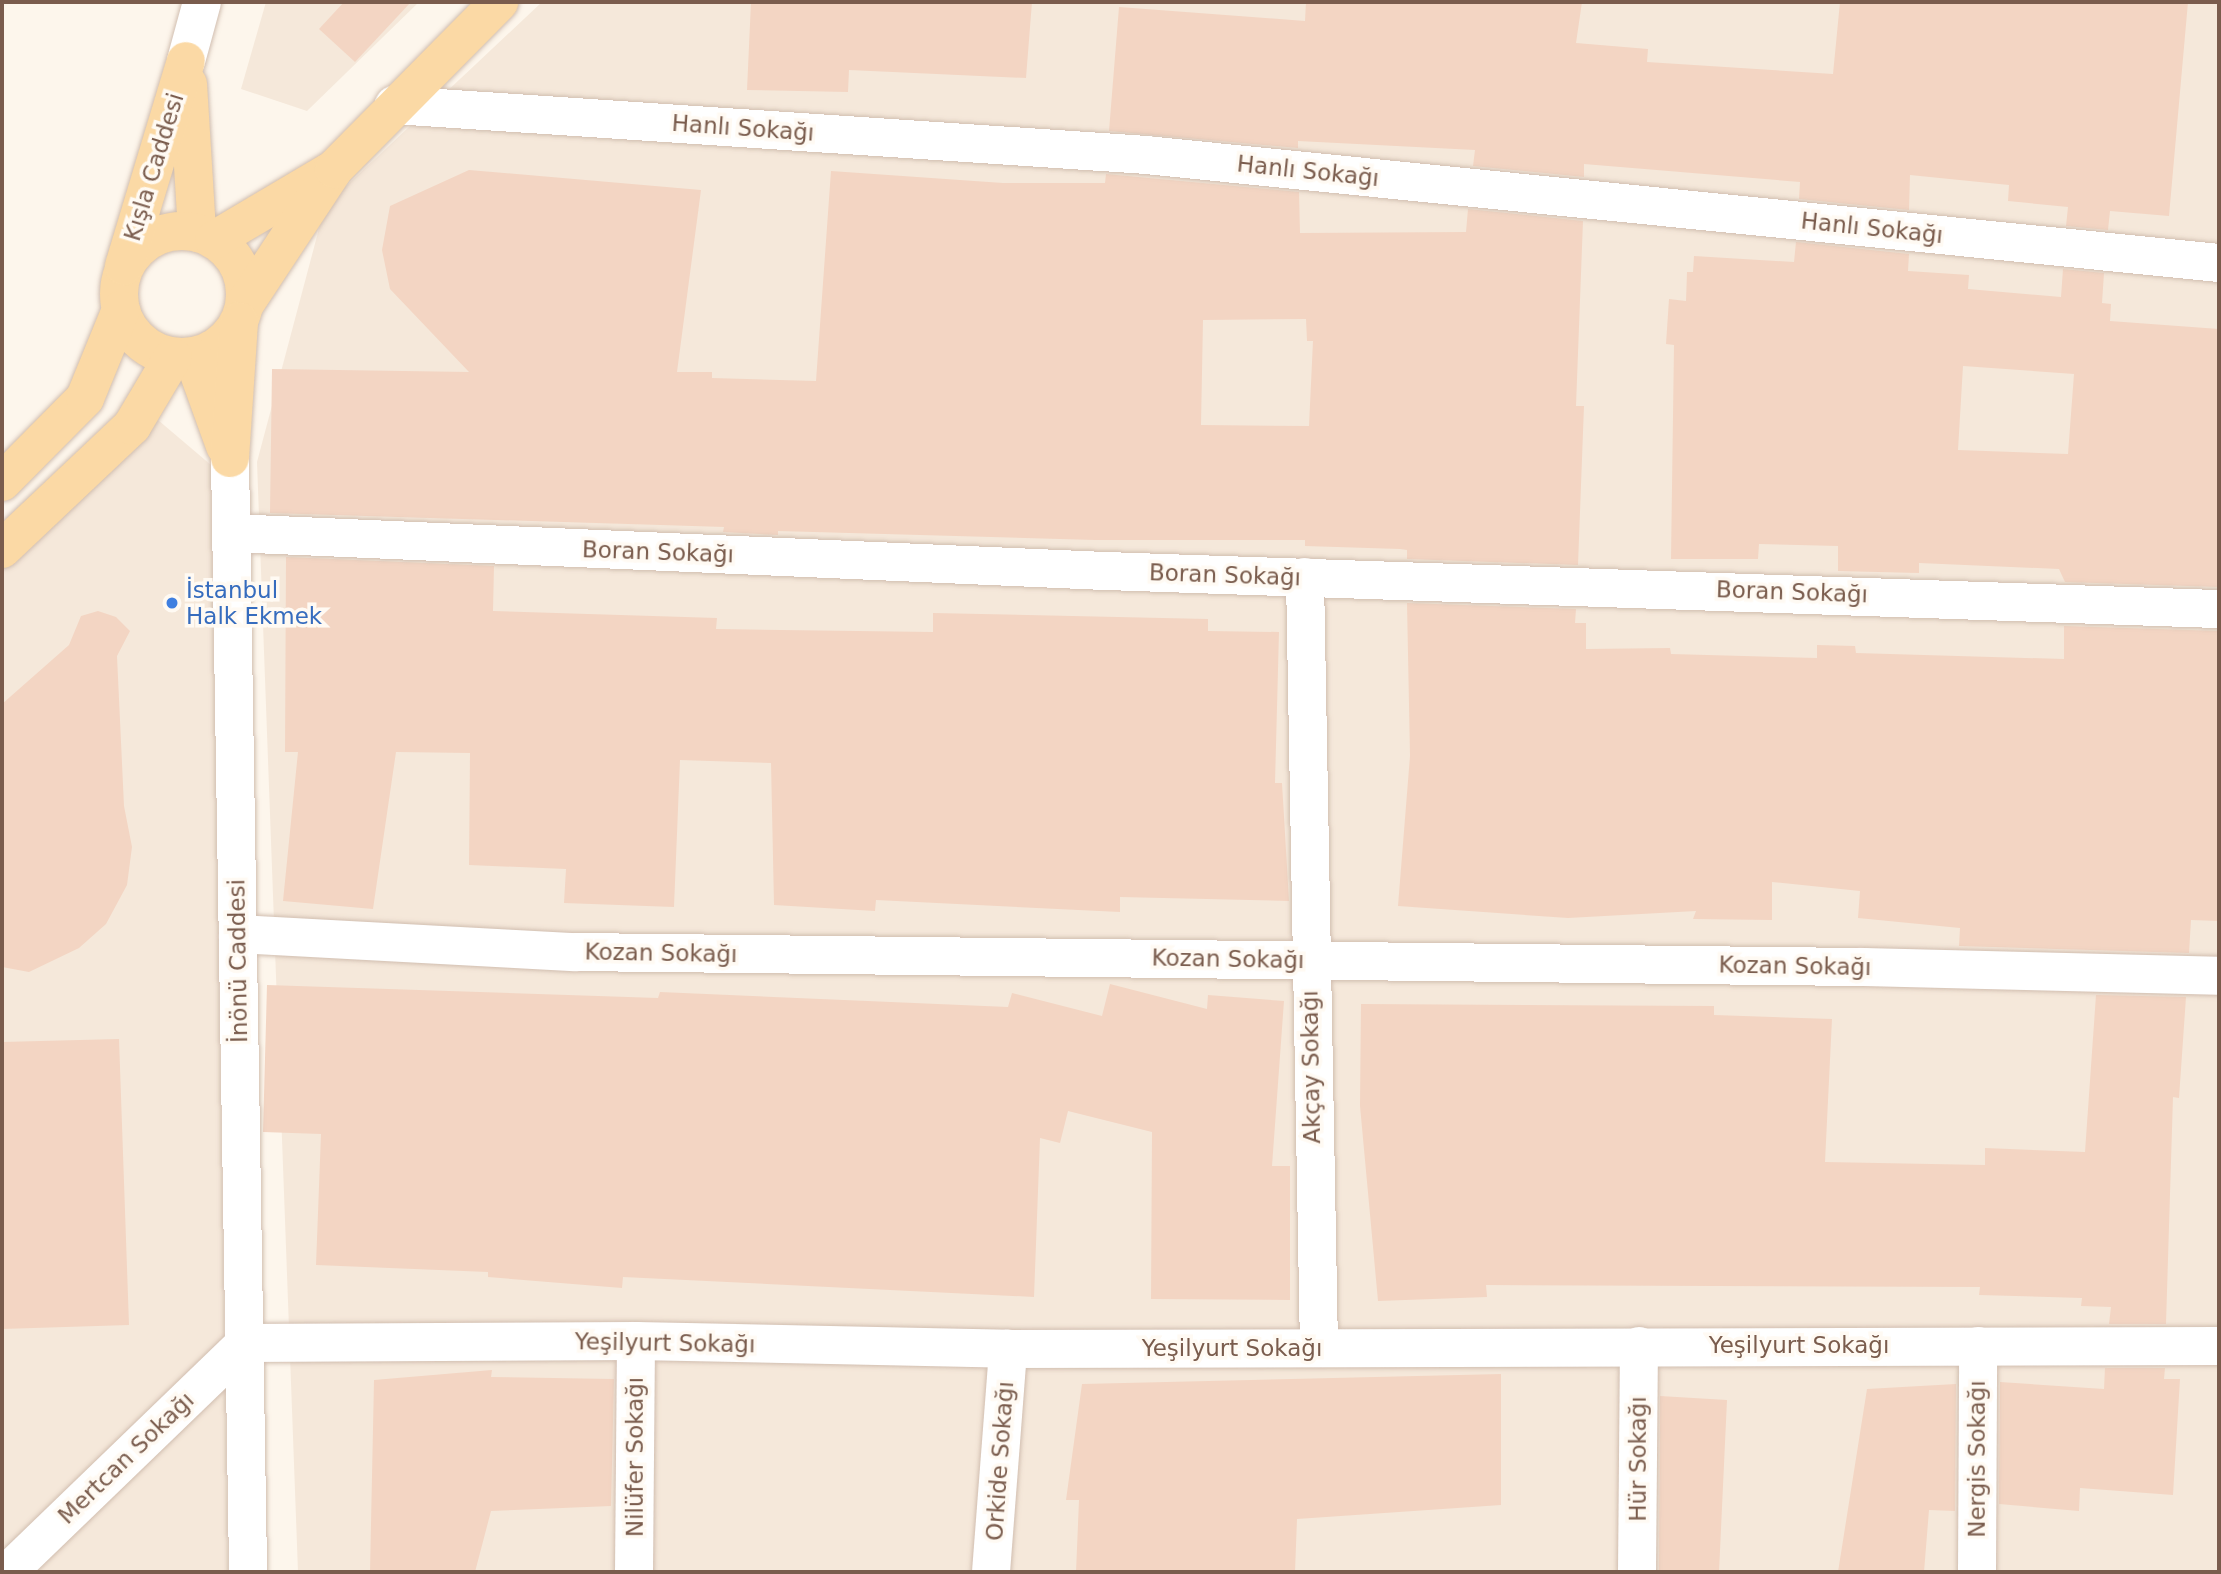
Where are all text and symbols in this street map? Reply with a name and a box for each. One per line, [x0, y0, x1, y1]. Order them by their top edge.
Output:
street label: Kışla Caddesi [118, 90, 190, 244]
street label: Hanlı Sokağı [671, 109, 815, 147]
street label: Hanlı Sokağı [1236, 150, 1380, 192]
street label: Hanlı Sokağı [1800, 207, 1944, 249]
street label: Boran Sokağı [582, 536, 734, 568]
street label: Boran Sokağı [1149, 559, 1301, 591]
place label: İstanbul Halk Ekmek [186, 576, 322, 630]
street label: Boran Sokağı [1716, 576, 1868, 608]
marker: İstanbul Halk Ekmek [164, 595, 180, 611]
street label: İnönü Caddesi [223, 879, 253, 1043]
street label: Kozan Sokağı [584, 938, 738, 968]
street label: Kozan Sokağı [1151, 944, 1305, 974]
street label: Kozan Sokağı [1718, 951, 1872, 981]
street label: Akçay Sokağı [1296, 990, 1326, 1144]
street label: Yeşilyurt Sokağı [574, 1328, 756, 1358]
street label: Yeşilyurt Sokağı [1709, 1331, 1889, 1359]
street label: Yeşilyurt Sokağı [1142, 1334, 1322, 1362]
street label: Nilüfer Sokağı [621, 1377, 649, 1537]
street label: Orkide Sokağı [981, 1380, 1019, 1542]
street label: Nergis Sokağı [1963, 1380, 1991, 1538]
street label: Mertcan Sokağı [52, 1386, 200, 1530]
street label: Hür Sokağı [1624, 1396, 1652, 1522]

